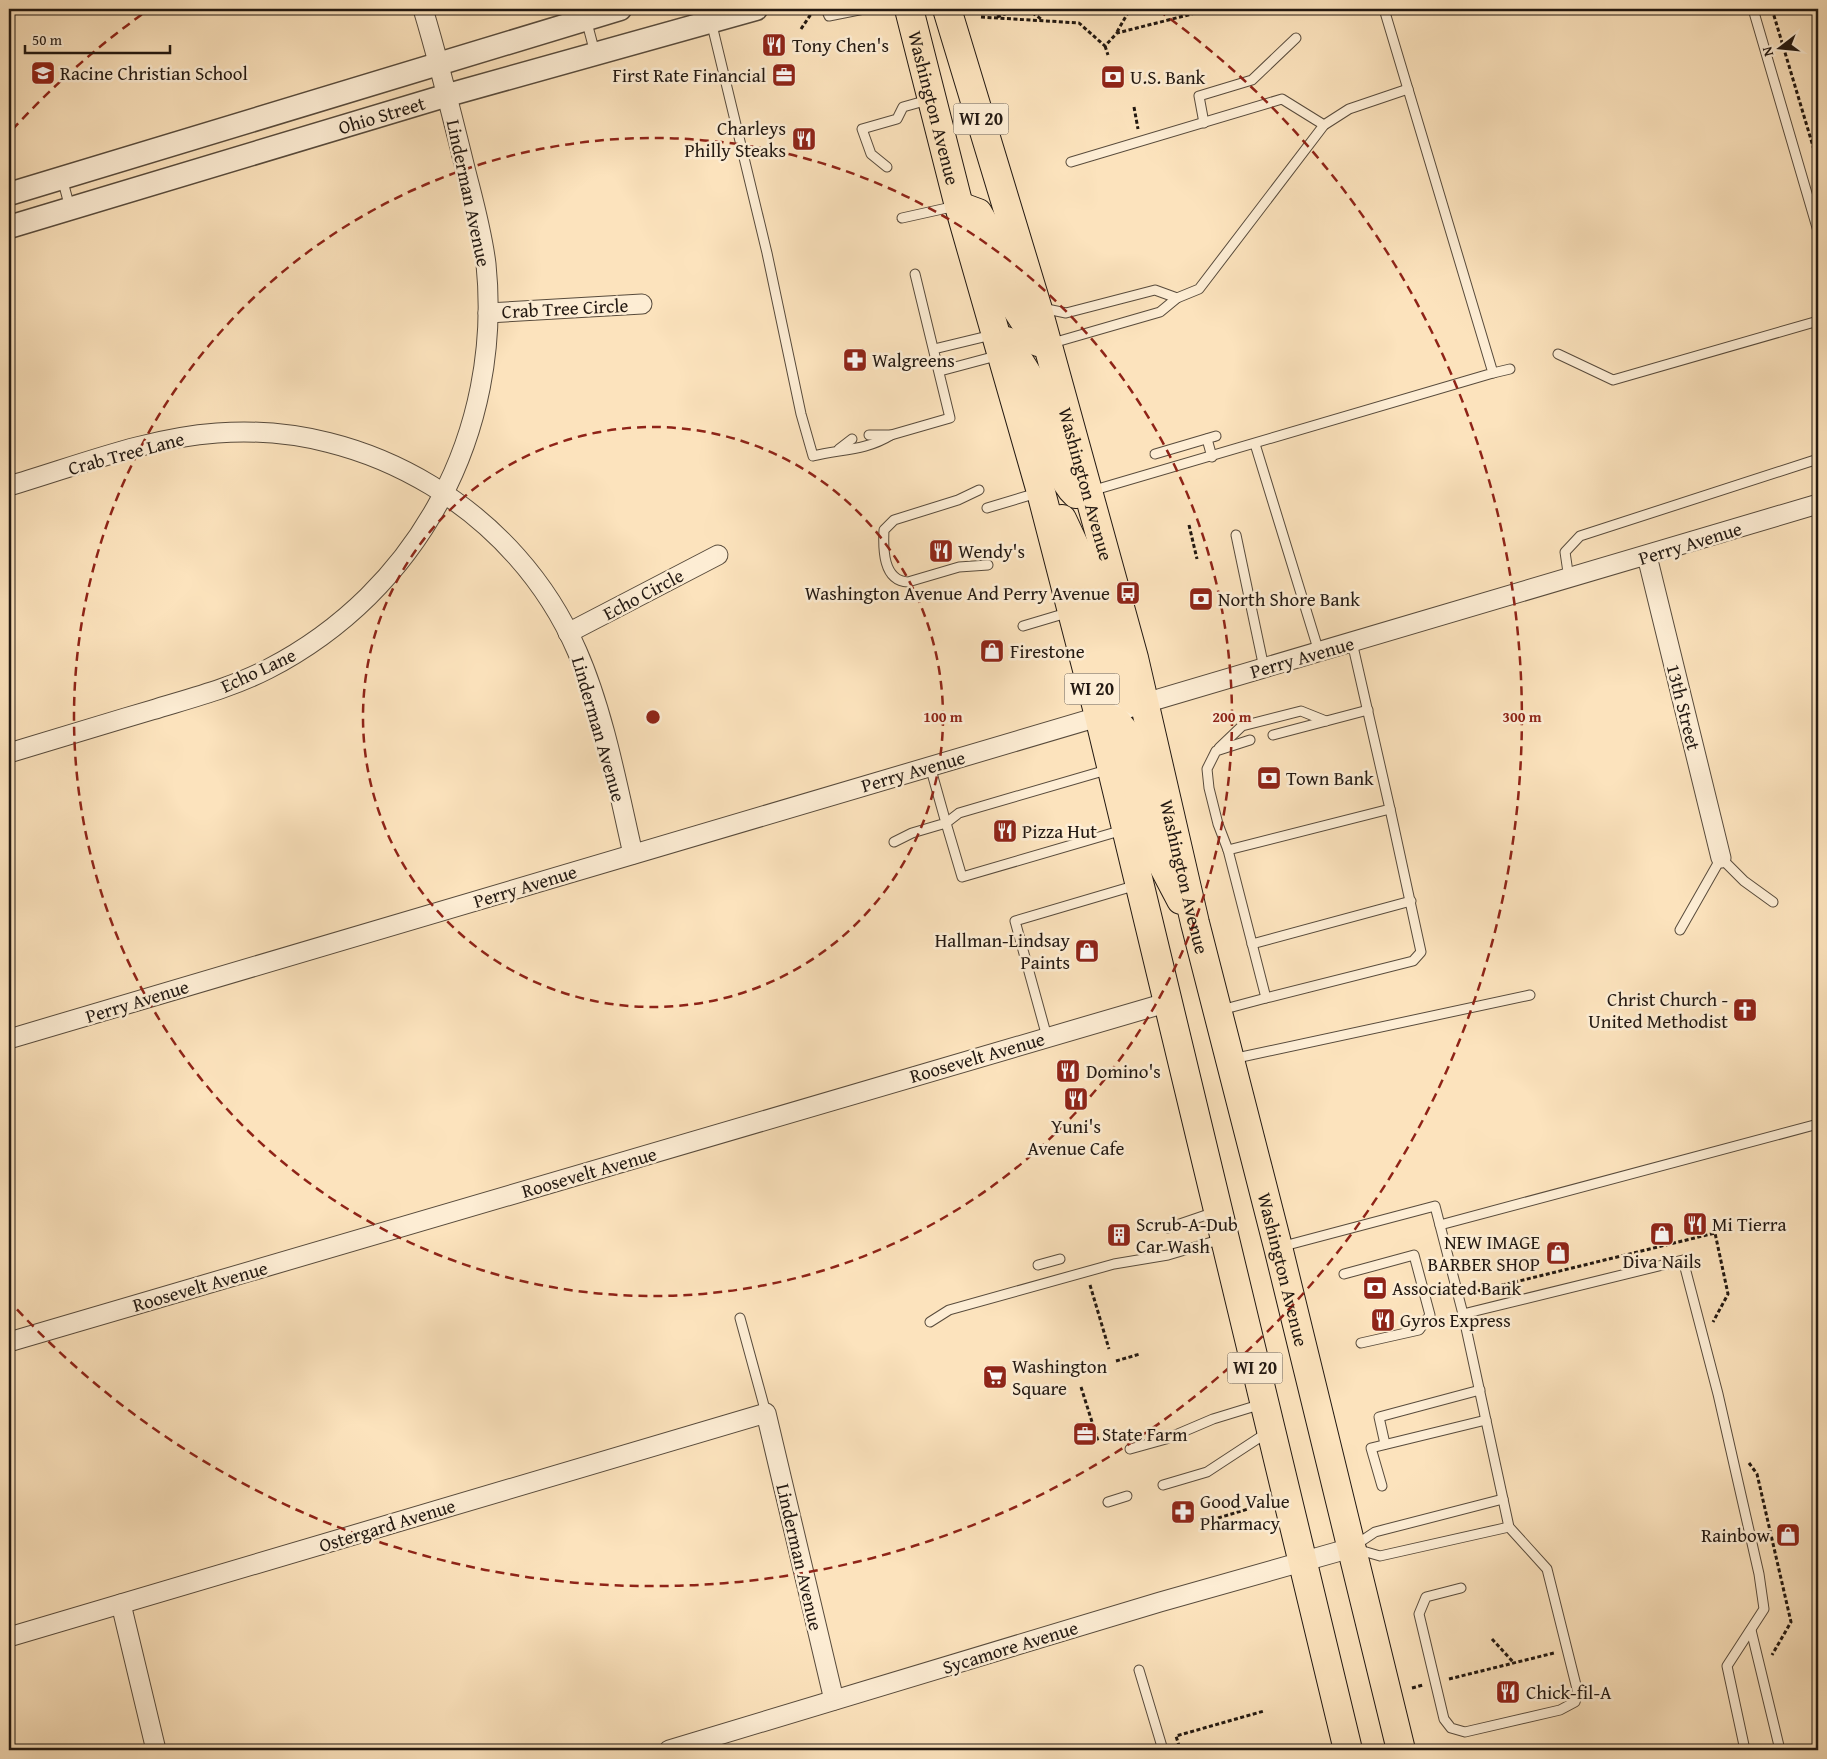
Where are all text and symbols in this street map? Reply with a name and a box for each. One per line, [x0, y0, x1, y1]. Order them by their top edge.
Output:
scale bar [25, 22, 170, 54]
north arrow [1754, 22, 1804, 72]
street label: Washington Avenue [901, 28, 967, 188]
text: 50 m [32, 29, 63, 50]
place label: Tony Chen's [792, 31, 889, 59]
restaurant icon: Tony Chen's [761, 32, 787, 58]
text: N [1756, 44, 1778, 59]
place label: Racine Christian School [60, 59, 248, 87]
school or university icon: Racine Christian School [30, 60, 56, 86]
place label: First Rate Financial [612, 61, 766, 89]
office icon: First Rate Financial [771, 62, 797, 88]
place label: U.S. Bank [1130, 63, 1206, 91]
bank icon: U.S. Bank [1100, 64, 1126, 90]
street label: Ohio Street [335, 89, 429, 141]
road number: WI 20 [954, 104, 1008, 134]
place label: Charleys Philly Steaks [684, 114, 786, 164]
street label: Linderman Avenue [440, 117, 498, 269]
restaurant icon: Charleys Philly Steaks [791, 126, 817, 152]
street label: Crab Tree Circle [501, 291, 629, 325]
place label: Walgreens [872, 346, 955, 374]
pharmacy icon: Walgreens [842, 347, 868, 373]
street label: Washington Avenue [1052, 404, 1121, 564]
street label: Crab Tree Lane [65, 424, 187, 482]
street label: Perry Avenue [1635, 514, 1745, 572]
place label: Wendy's [958, 537, 1025, 565]
restaurant icon: Wendy's [928, 538, 954, 564]
street label: Echo Circle [598, 561, 688, 627]
place label: Washington Avenue And Perry Avenue [805, 579, 1110, 607]
bus stop icon: Washington Avenue And Perry Avenue [1115, 580, 1141, 606]
place label: North Shore Bank [1218, 585, 1360, 613]
bank icon: North Shore Bank [1188, 586, 1214, 612]
street label: Perry Avenue [1247, 629, 1357, 685]
place label: Firestone [1010, 637, 1085, 665]
shop icon: Firestone [979, 638, 1005, 664]
street label: Echo Lane [216, 640, 300, 700]
street label: Linderman Avenue [565, 653, 633, 805]
street label: 13th Street [1660, 661, 1708, 753]
road number: WI 20 [1064, 674, 1120, 704]
text: 100 m [923, 706, 963, 727]
text: 200 m [1212, 706, 1252, 727]
text: 300 m [1502, 706, 1542, 727]
centre of rings [644, 708, 662, 726]
street label: Perry Avenue [858, 743, 968, 799]
place label: Town Bank [1286, 764, 1374, 792]
bank icon: Town Bank [1256, 765, 1282, 791]
street label: Washington Avenue [1153, 797, 1216, 957]
place label: Pizza Hut [1022, 817, 1097, 845]
restaurant icon: Pizza Hut [992, 818, 1018, 844]
street label: Perry Avenue [470, 857, 580, 915]
place label: Hallman-Lindsay Paints [935, 926, 1071, 976]
shop icon: Hallman-Lindsay Paints [1074, 938, 1100, 964]
street label: Perry Avenue [82, 972, 192, 1030]
place label: Christ Church - United Methodist [1588, 985, 1728, 1035]
church icon: Christ Church - United Methodist [1732, 997, 1758, 1023]
street label: Roosevelt Avenue [906, 1024, 1048, 1090]
place label: Domino's [1086, 1057, 1161, 1085]
restaurant icon: Domino's [1055, 1058, 1081, 1084]
restaurant icon: Yuni's Avenue Cafe [1063, 1086, 1089, 1112]
place label: Yuni's Avenue Cafe [1028, 1112, 1125, 1162]
street label: Roosevelt Avenue [518, 1139, 660, 1205]
street label: Washington Avenue [1251, 1190, 1316, 1350]
place label: Scrub-A-Dub Car Wash [1136, 1210, 1238, 1260]
place label: Mi Tierra [1712, 1210, 1786, 1238]
restaurant icon: Mi Tierra [1682, 1211, 1708, 1237]
shop icon: Diva Nails [1649, 1221, 1675, 1247]
building icon: Scrub-A-Dub Car Wash [1106, 1222, 1132, 1248]
place label: NEW IMAGE BARBER SHOP [1428, 1228, 1540, 1278]
shop icon: NEW IMAGE BARBER SHOP [1545, 1240, 1571, 1266]
place label: Diva Nails [1623, 1247, 1701, 1275]
street label: Roosevelt Avenue [129, 1253, 271, 1319]
place label: Associated Bank [1392, 1274, 1521, 1302]
bank icon: Associated Bank [1362, 1275, 1388, 1301]
place label: Gyros Express [1400, 1306, 1511, 1334]
restaurant icon: Gyros Express [1370, 1307, 1396, 1333]
place label: Washington Square [1012, 1352, 1107, 1402]
road number: WI 20 [1228, 1352, 1282, 1384]
supermarket icon: Washington Square [982, 1364, 1008, 1390]
place label: State Farm [1102, 1420, 1188, 1448]
office icon: State Farm [1072, 1421, 1098, 1447]
street label: Linderman Avenue [769, 1481, 831, 1633]
place label: Good Value Pharmacy [1200, 1487, 1290, 1537]
street label: Ostergard Avenue [315, 1491, 459, 1559]
pharmacy icon: Good Value Pharmacy [1170, 1499, 1196, 1525]
place label: Rainbow [1701, 1521, 1771, 1549]
shop icon: Rainbow [1775, 1522, 1801, 1548]
street label: Sycamore Avenue [939, 1613, 1081, 1681]
place label: Chick-fil-A [1526, 1678, 1612, 1706]
restaurant icon: Chick-fil-A [1495, 1679, 1521, 1705]

